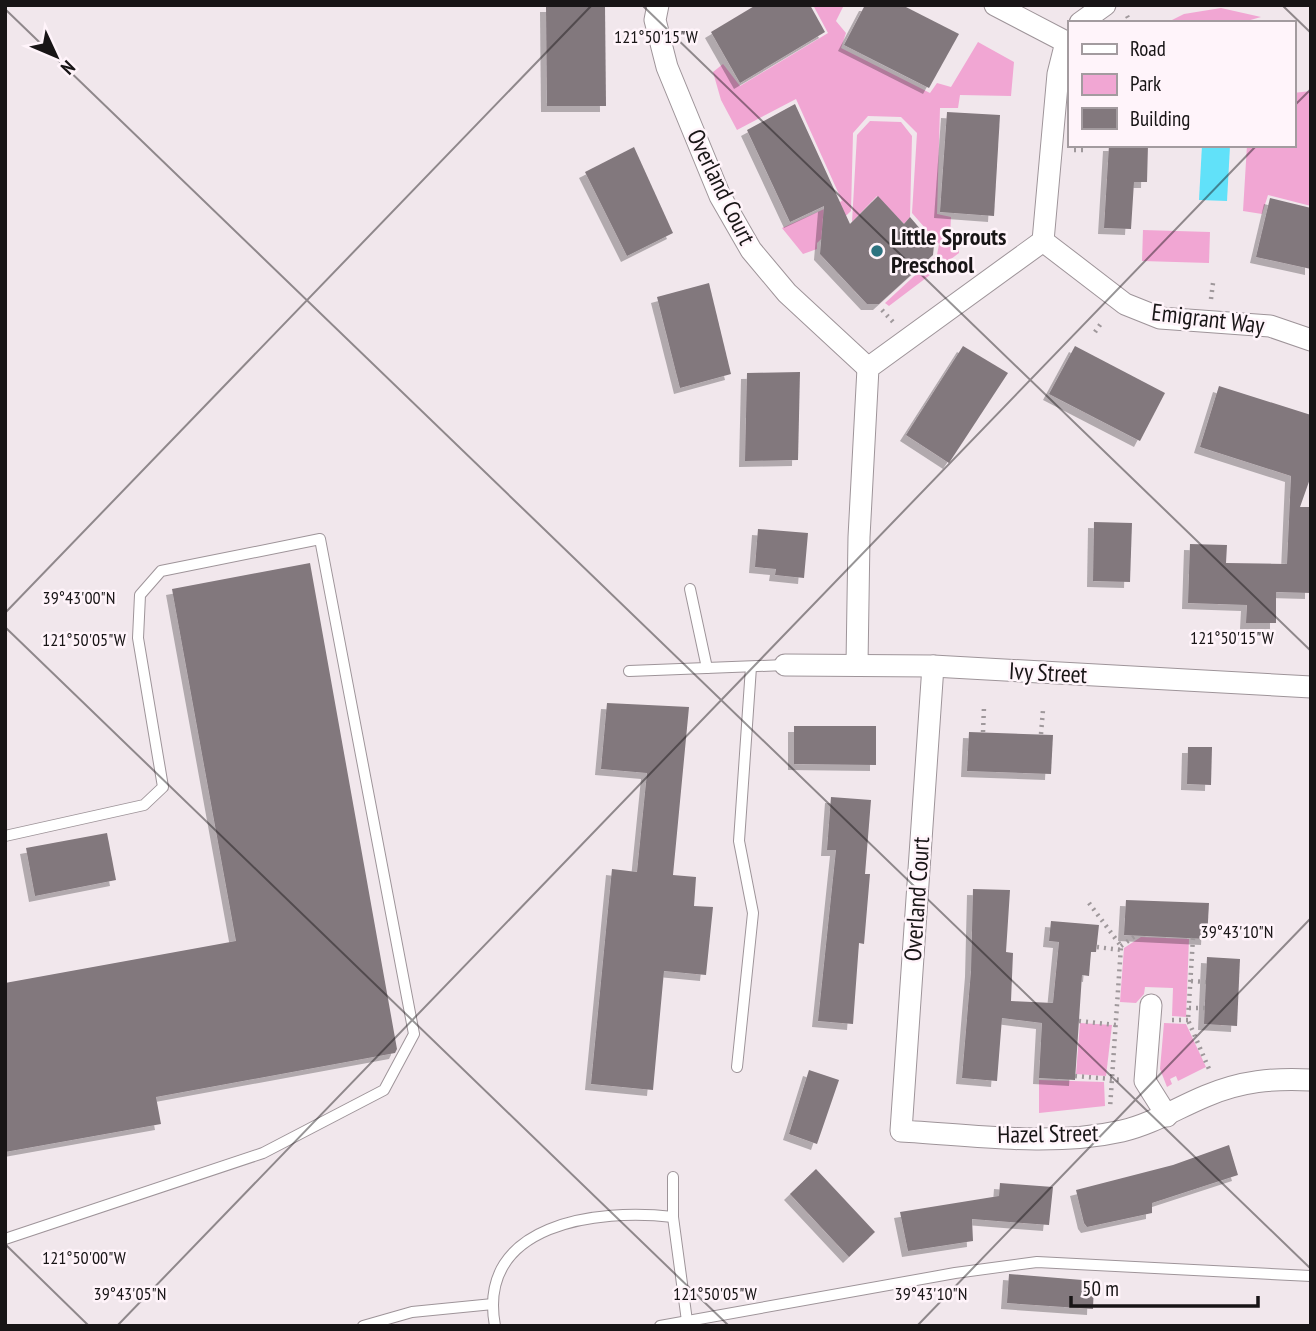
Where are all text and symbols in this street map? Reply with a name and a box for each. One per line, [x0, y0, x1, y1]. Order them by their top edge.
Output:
north arrow [21, 21, 91, 91]
legend [1068, 21, 1295, 147]
text: 121°50'15"W [614, 25, 698, 48]
text: Road [1130, 35, 1166, 62]
text: N [56, 56, 80, 80]
text: Park [1130, 70, 1161, 97]
text: Building [1130, 105, 1190, 132]
street label: Overland Court [680, 124, 763, 250]
place label: Little Sprouts Preschool [891, 221, 1007, 280]
marker: Little Sprouts Preschool [869, 243, 885, 259]
street label: Emigrant Way [1150, 296, 1266, 341]
text: 39°43'00"N [43, 586, 115, 609]
text: 121°50'15"W [1190, 626, 1274, 649]
text: 121°50'05"W [42, 628, 126, 651]
street label: Ivy Street [1008, 655, 1088, 690]
street label: Overland Court [897, 835, 936, 962]
text: 39°43'10"N [1201, 920, 1273, 943]
street label: Hazel Street [997, 1117, 1099, 1150]
text: 121°50'00"W [42, 1246, 126, 1269]
scale bar [1071, 1264, 1258, 1308]
text: 50 m [1082, 1275, 1119, 1302]
text: 39°43'05"N [94, 1282, 166, 1305]
text: 121°50'05"W [673, 1282, 757, 1305]
text: 39°43'10"N [895, 1282, 967, 1305]

